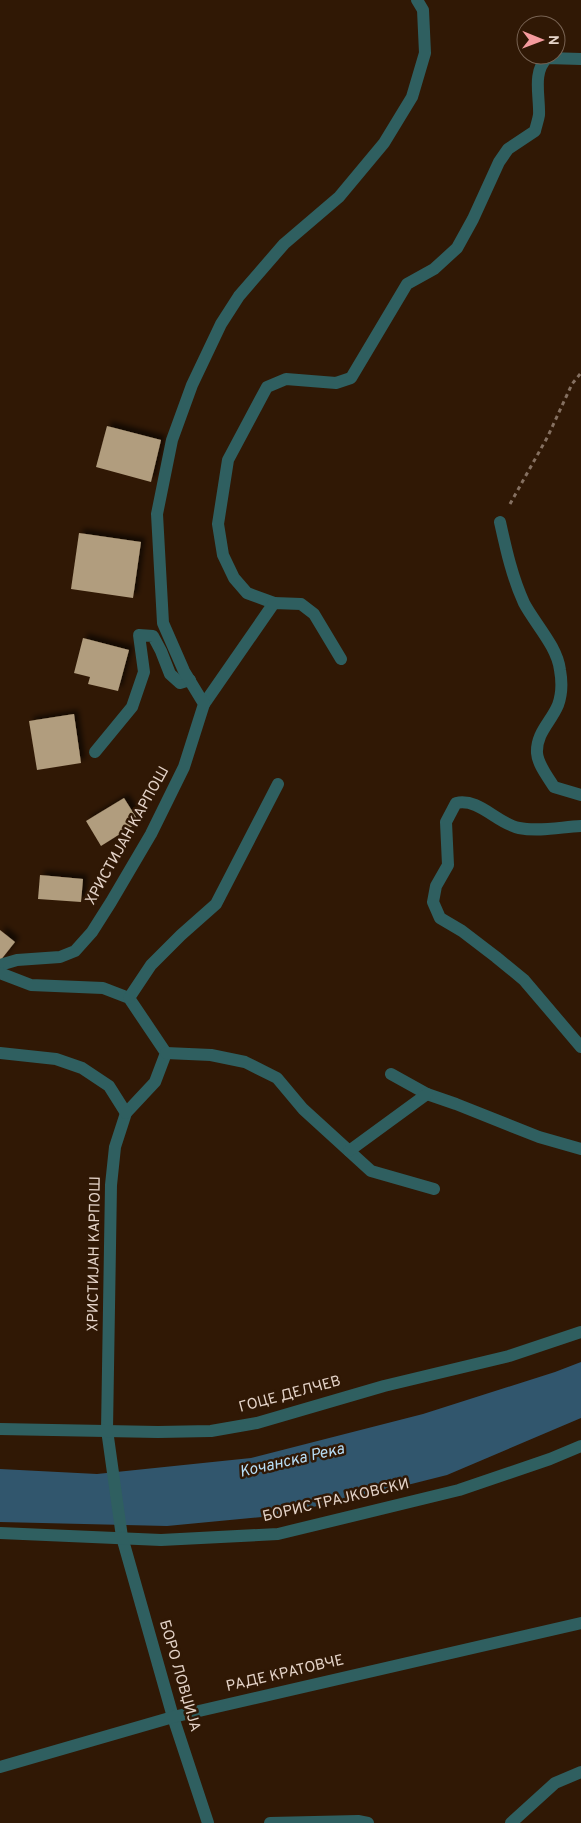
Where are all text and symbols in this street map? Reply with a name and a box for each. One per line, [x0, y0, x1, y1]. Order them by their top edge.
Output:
north arrow [516, 15, 566, 65]
text: N [544, 35, 561, 45]
street label: ХРИСТИЈАН КАРПОШ [82, 763, 174, 909]
street label: ХРИСТИЈАН КАРПОШ [84, 1176, 106, 1332]
street label: ГОЦЕ ДЕЛЧЕВ [237, 1372, 343, 1418]
water label: Кочанска Река [238, 1439, 347, 1483]
street label: БОРИС ТРАЈКОВСКИ [261, 1475, 411, 1527]
street label: БОРО ЛОВЏИЈА [154, 1618, 204, 1734]
street label: РАДЕ КРАТОВЧЕ [224, 1651, 346, 1697]

